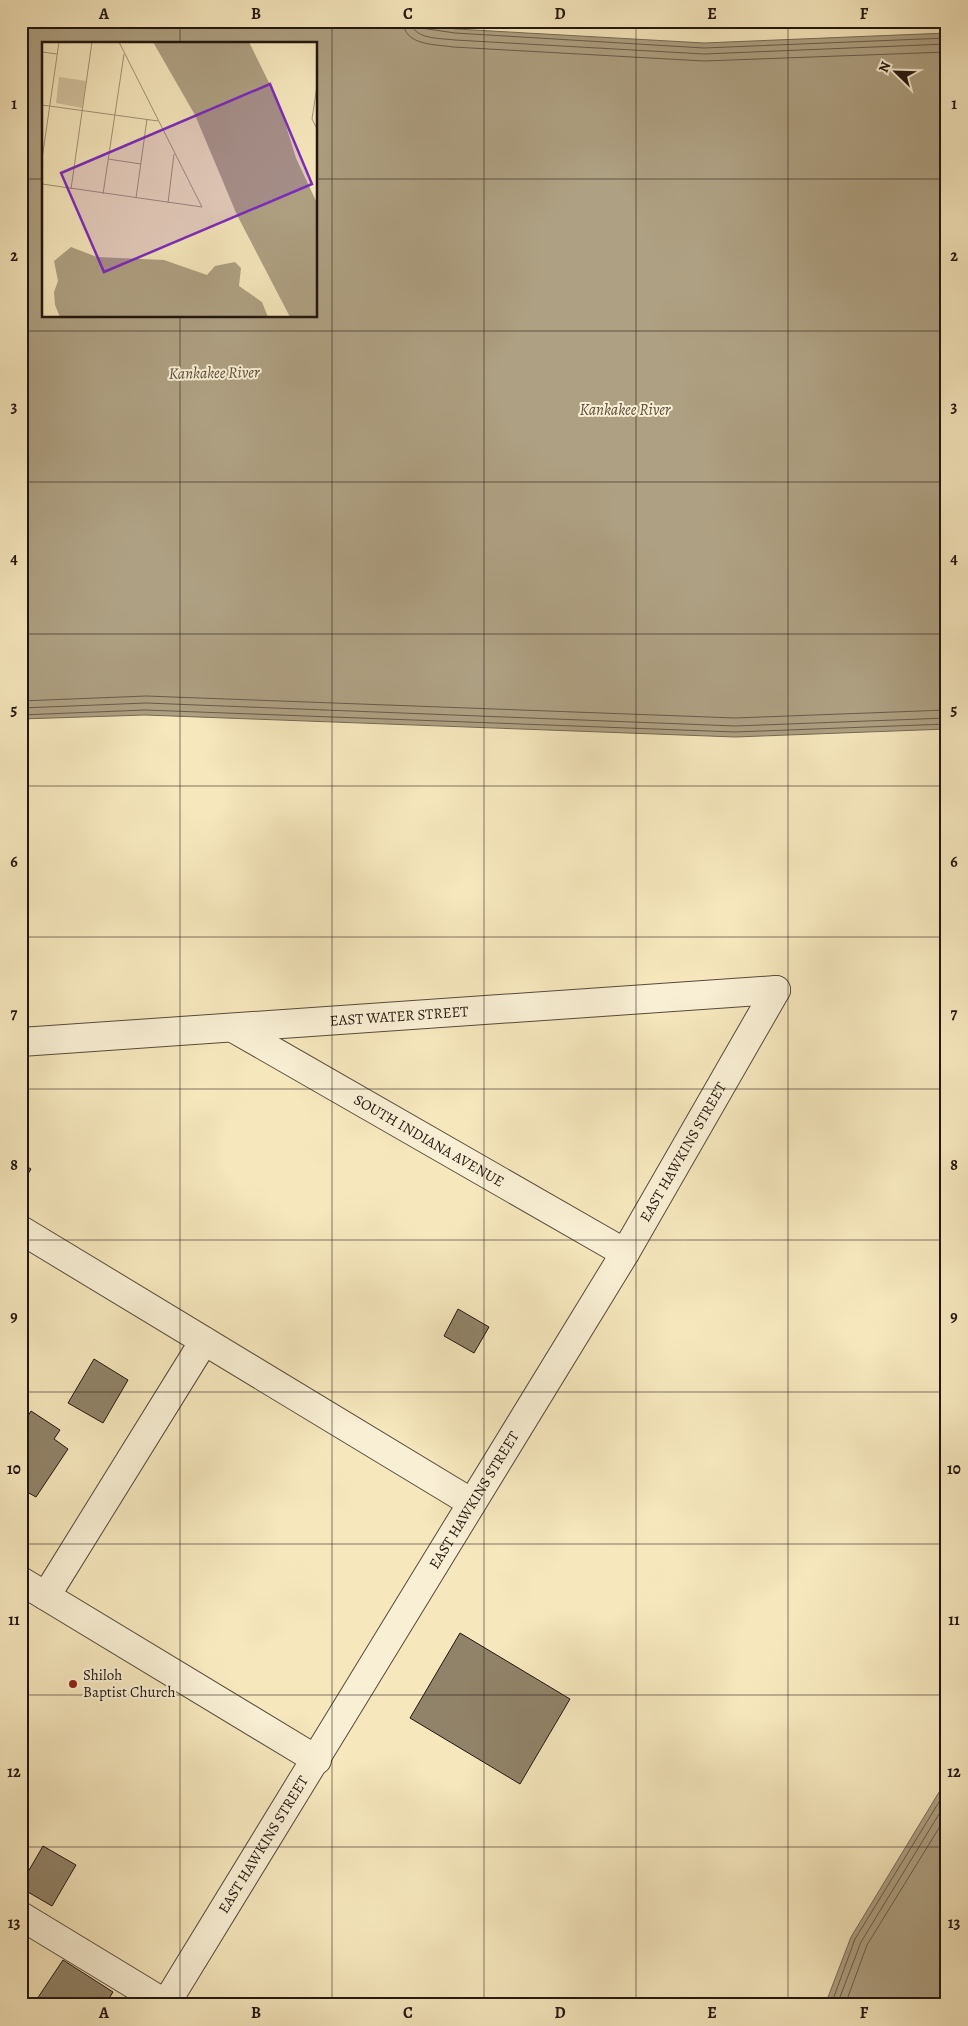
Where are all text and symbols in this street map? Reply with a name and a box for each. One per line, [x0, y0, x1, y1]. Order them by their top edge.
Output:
text: A [98, 3, 110, 25]
text: B [251, 3, 261, 25]
text: C [403, 3, 413, 25]
text: D [554, 3, 566, 25]
text: E [707, 3, 717, 25]
text: F [860, 3, 869, 25]
inset map [42, 42, 318, 318]
north arrow [870, 48, 920, 98]
text: N [874, 59, 895, 76]
text: 1 [11, 93, 17, 115]
text: 1 [951, 93, 957, 115]
text: 2 [10, 245, 18, 267]
text: 2 [950, 245, 958, 267]
water label: Kankakee River [168, 361, 260, 385]
text: 3 [11, 396, 18, 418]
text: 3 [951, 396, 958, 418]
water label: Kankakee River [580, 399, 671, 421]
text: 4 [10, 548, 18, 570]
text: 4 [950, 548, 958, 570]
text: 5 [11, 699, 18, 721]
text: 5 [951, 699, 958, 721]
text: 6 [10, 851, 18, 873]
text: 6 [950, 851, 958, 873]
street label: EAST WATER STREET [329, 1001, 470, 1031]
text: 7 [11, 1003, 18, 1025]
text: 7 [951, 1003, 958, 1025]
street label: EAST HAWKINS STREET [635, 1078, 731, 1225]
street label: SOUTH INDIANA AVENUE [350, 1089, 508, 1192]
text: 8 [10, 1154, 18, 1176]
text: 8 [950, 1154, 958, 1176]
text: 9 [10, 1306, 18, 1328]
text: 9 [950, 1306, 958, 1328]
street label: EAST HAWKINS STREET [424, 1427, 524, 1573]
text: 10 [7, 1458, 21, 1480]
text: 10 [947, 1458, 961, 1480]
text: 11 [8, 1609, 20, 1631]
text: 11 [948, 1609, 960, 1631]
place label: Shiloh Baptist Church [83, 1665, 175, 1702]
marker: Shiloh Baptist Church [67, 1678, 79, 1690]
text: 12 [7, 1761, 21, 1783]
text: 12 [947, 1761, 961, 1783]
street label: EAST HAWKINS STREET [213, 1771, 313, 1917]
text: 13 [8, 1912, 20, 1934]
text: 13 [948, 1912, 960, 1934]
text: A [98, 2002, 110, 2024]
text: B [251, 2002, 261, 2024]
text: C [403, 2002, 413, 2024]
text: D [554, 2002, 566, 2024]
text: E [707, 2002, 717, 2024]
text: F [860, 2002, 869, 2024]

